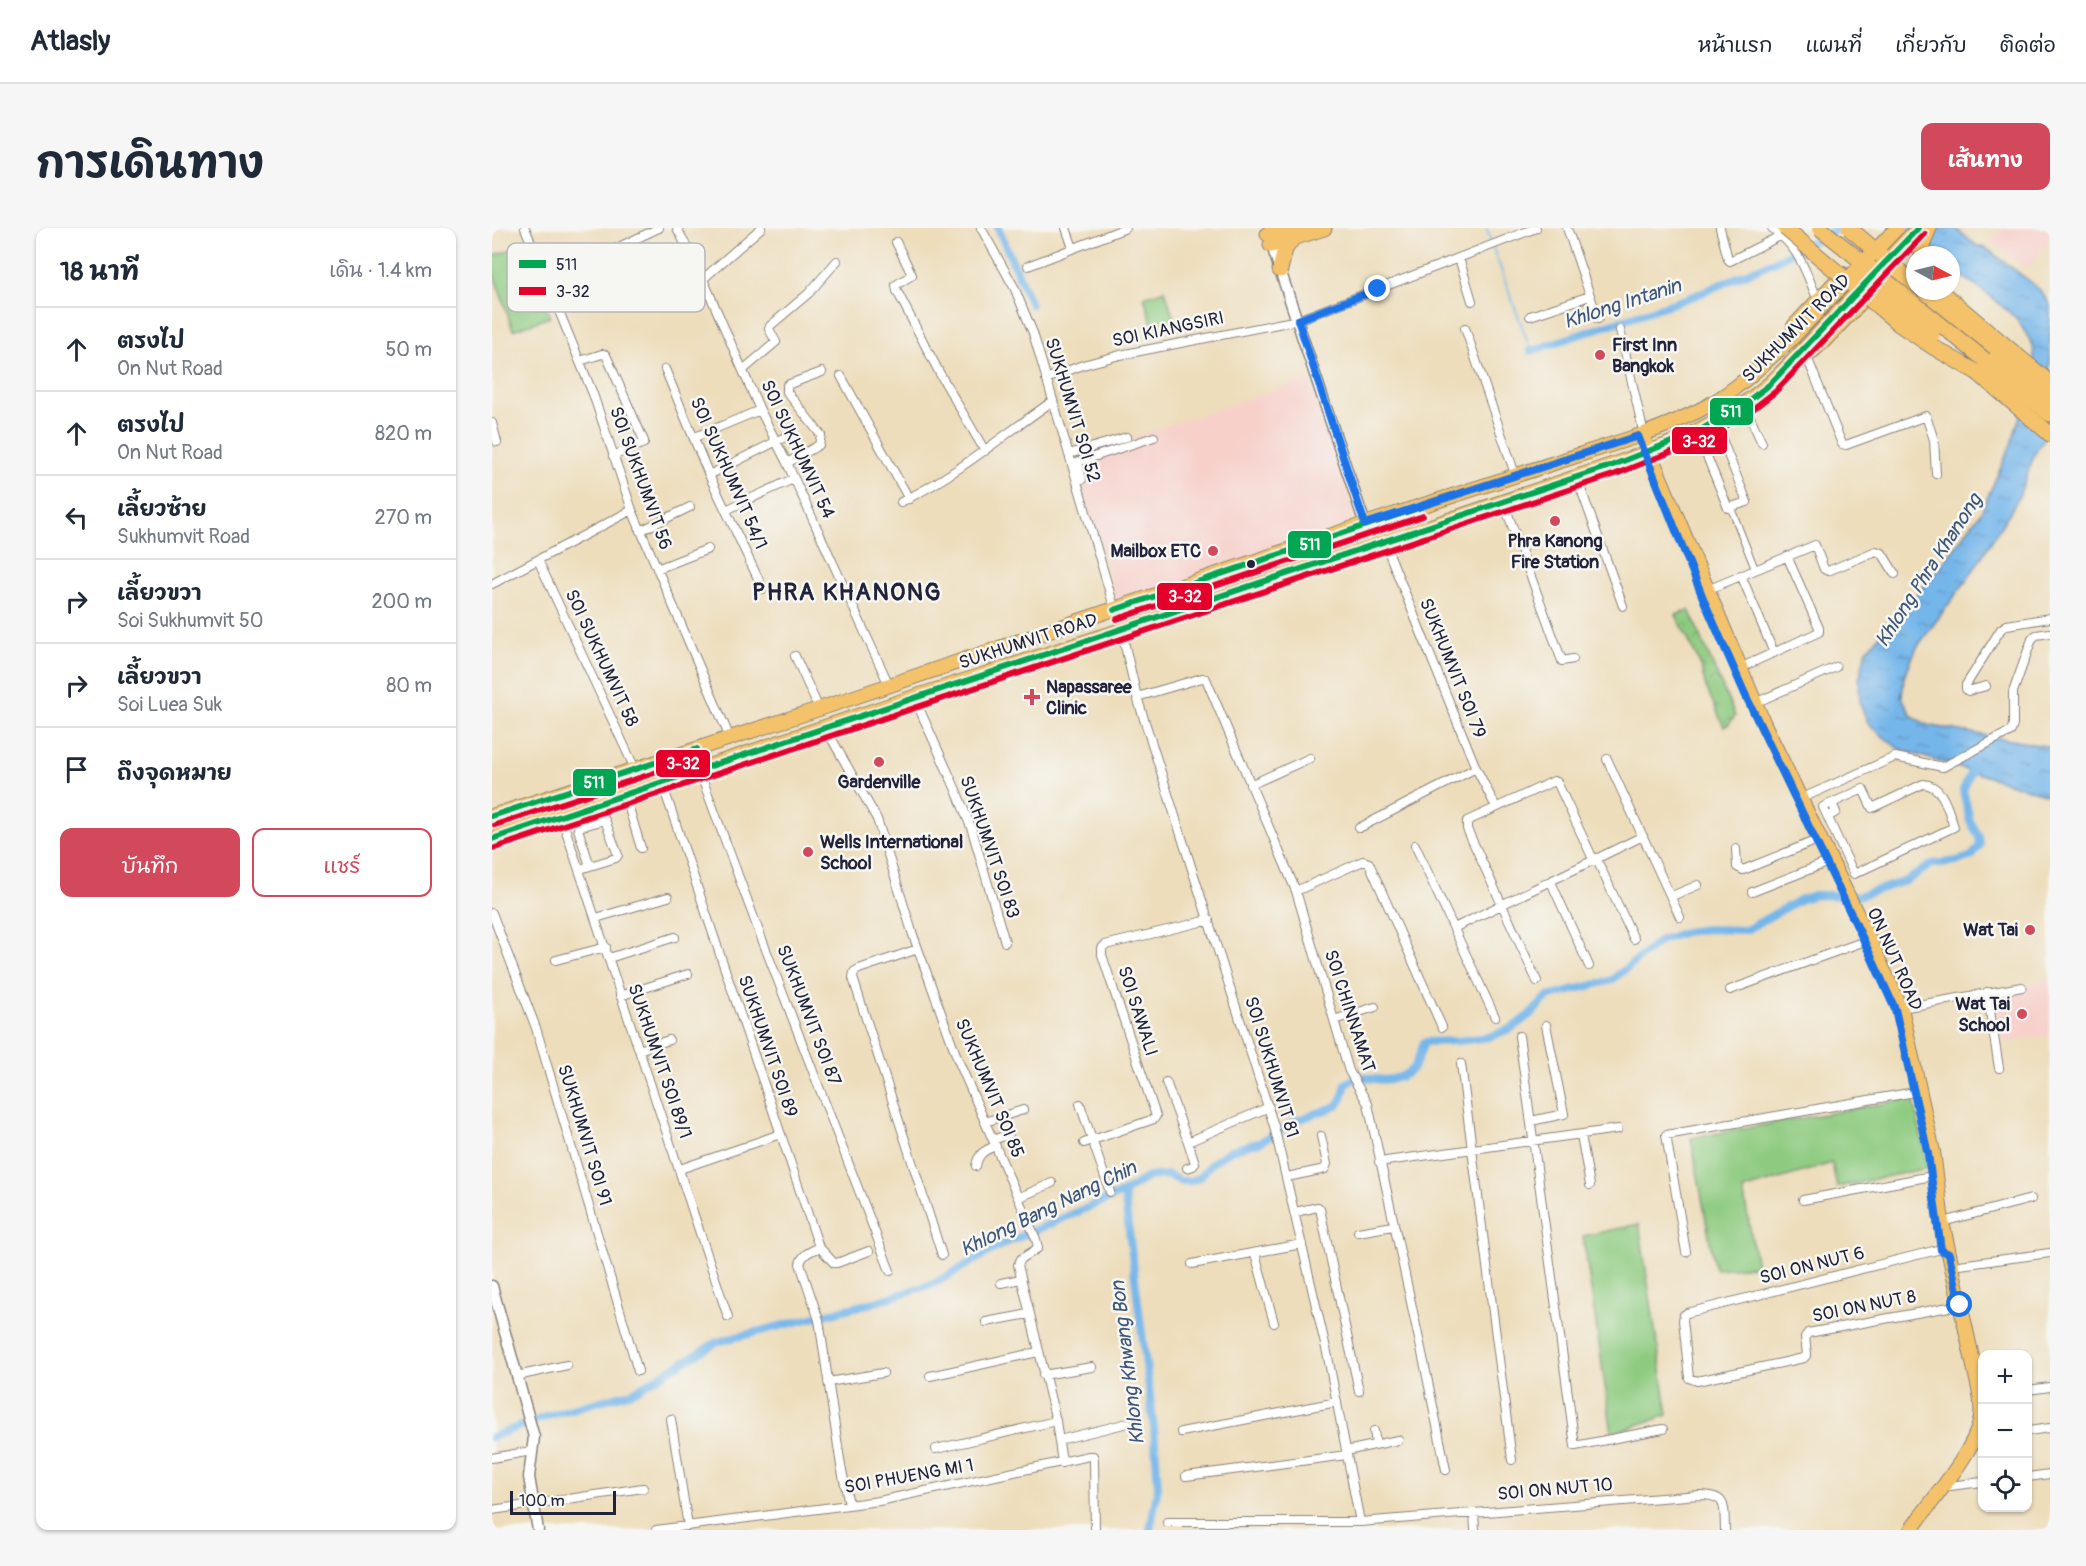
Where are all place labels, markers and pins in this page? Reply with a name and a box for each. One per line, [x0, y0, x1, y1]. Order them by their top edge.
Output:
place label: First Inn Bangkok [1612, 334, 1677, 378]
marker: First Inn Bangkok [1593, 348, 1607, 362]
marker: Phra Kanong Fire Station [1548, 514, 1562, 528]
place label: Phra Kanong Fire Station [1507, 530, 1603, 574]
place label: Mailbox ETC [1110, 540, 1201, 563]
marker: Mailbox ETC [1206, 544, 1220, 558]
unlabelled marker [1245, 558, 1257, 570]
place label: Napassaree Clinic [1046, 676, 1133, 720]
marker: Napassaree Clinic [1023, 688, 1041, 706]
marker: Gardenville [872, 755, 886, 769]
place label: Gardenville [838, 771, 922, 794]
place label: Wells International School [820, 831, 963, 875]
marker: Wells International School [801, 845, 815, 859]
place label: Wat Tai [1963, 919, 2018, 942]
marker: Wat Tai [2023, 923, 2037, 937]
place label: Wat Tai School [1955, 993, 2010, 1037]
marker: Wat Tai School [2015, 1007, 2029, 1021]

